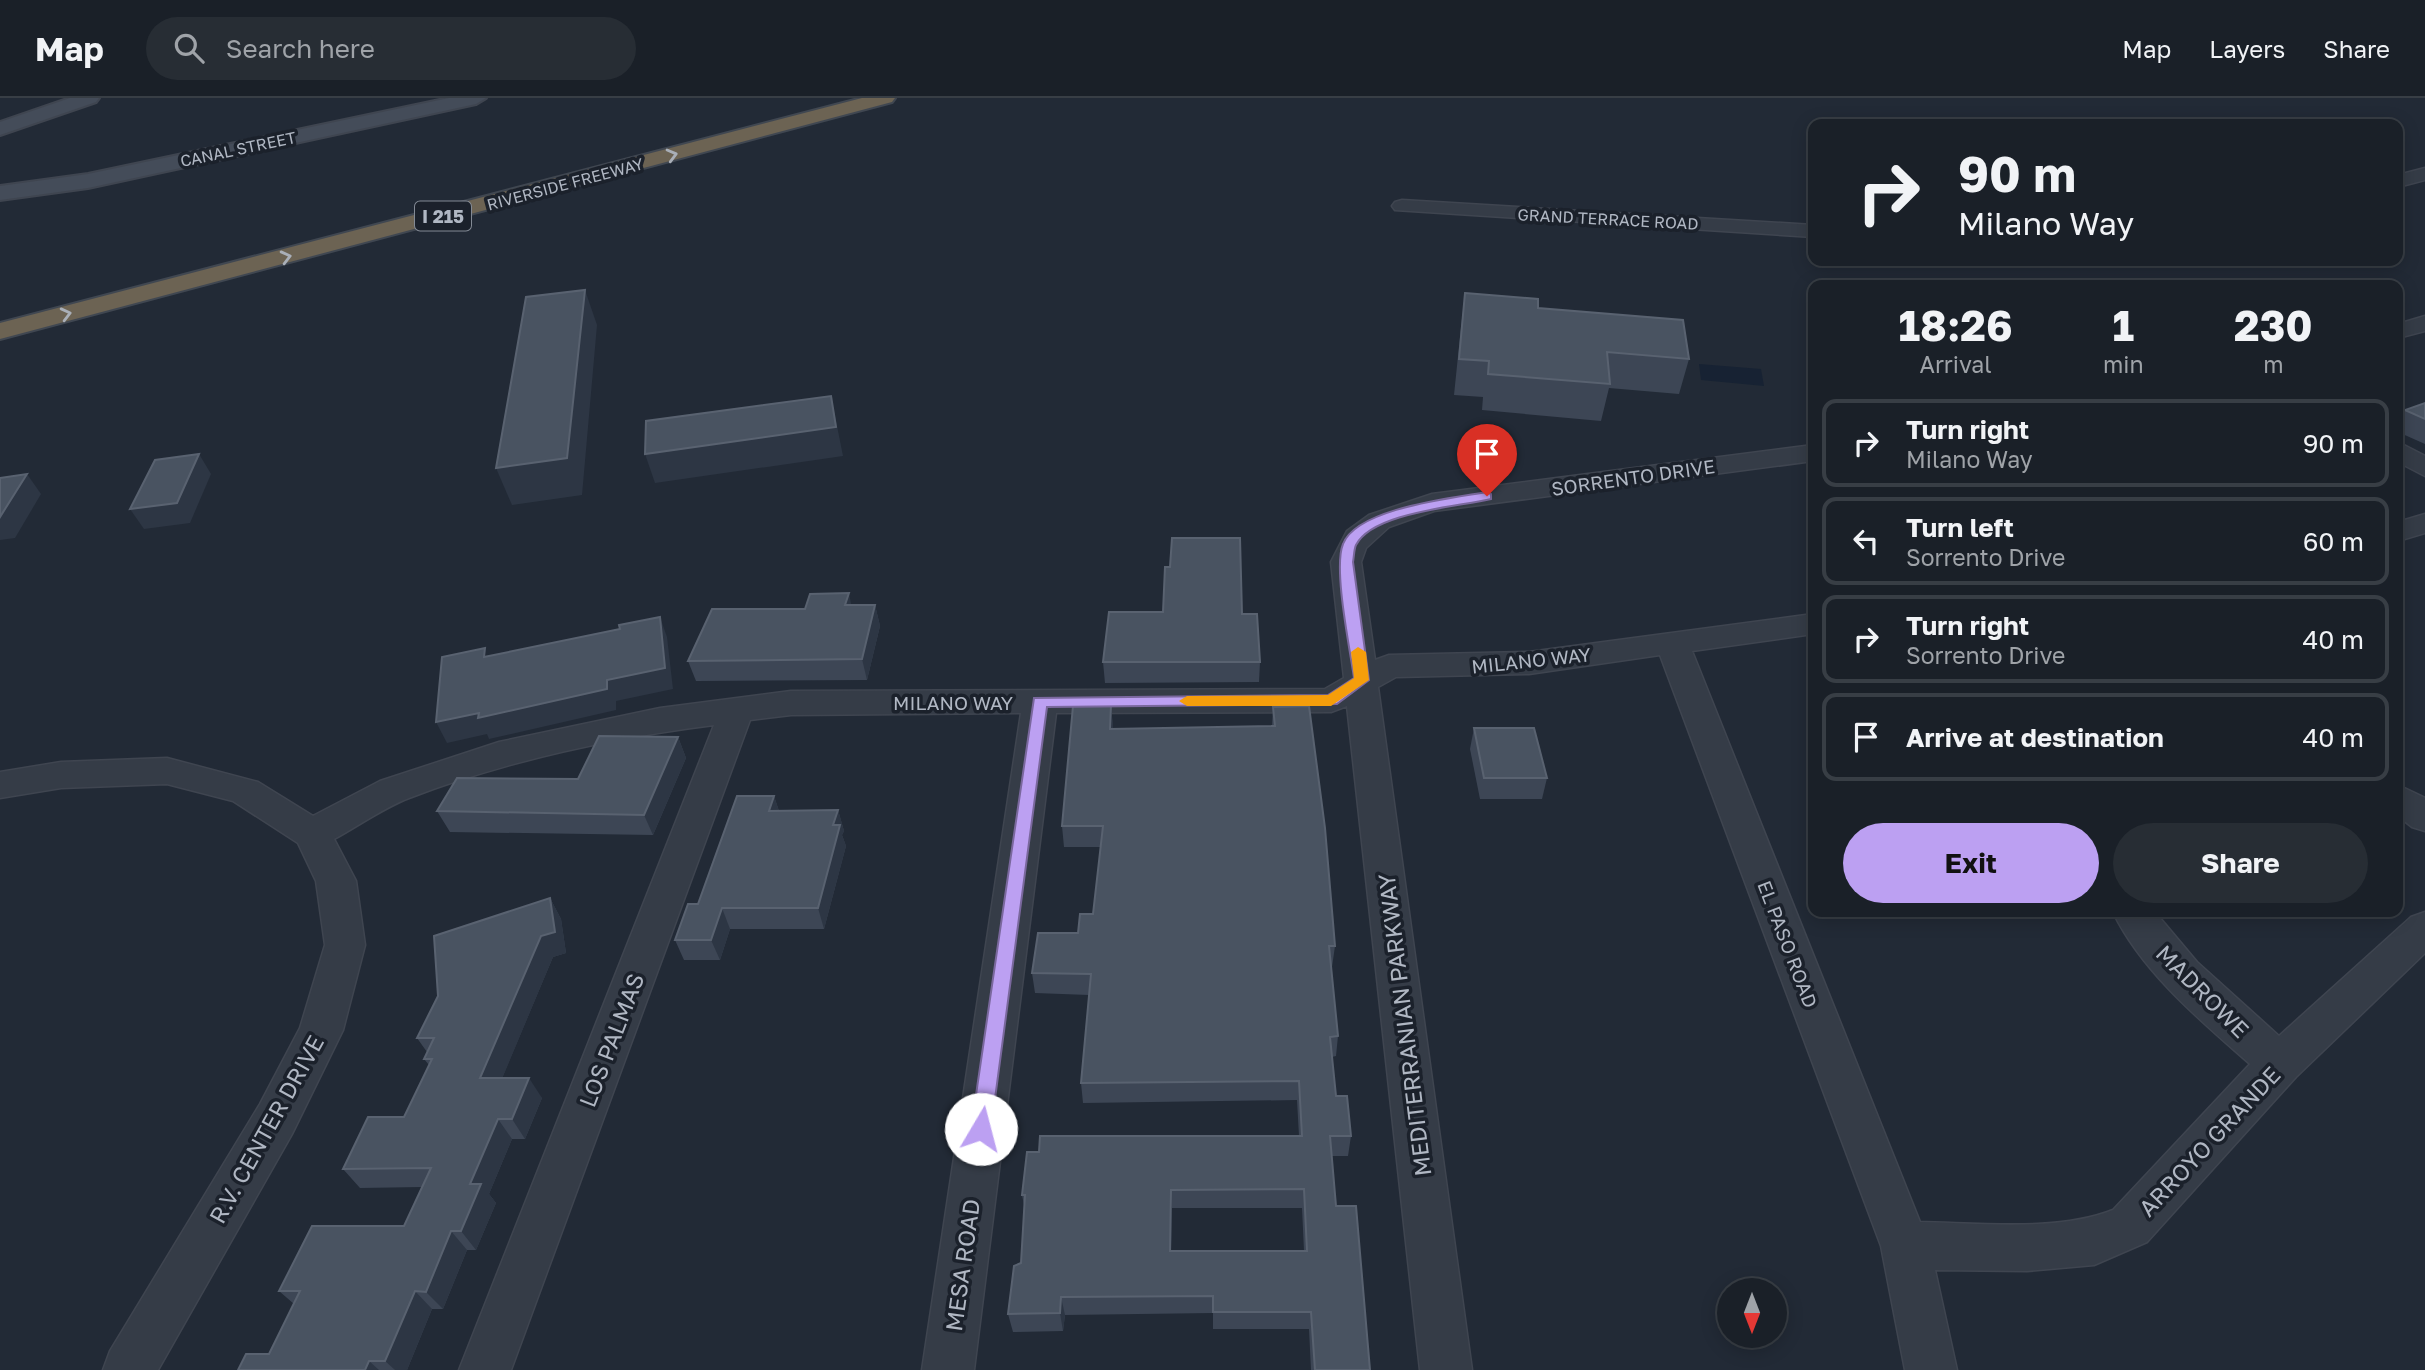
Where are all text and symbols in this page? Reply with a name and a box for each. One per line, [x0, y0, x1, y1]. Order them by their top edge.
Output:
search box [146, 17, 636, 80]
text: Map [35, 29, 104, 68]
icon: search [170, 29, 208, 67]
text: Search here [226, 33, 375, 64]
text: Map [2122, 34, 2171, 63]
text: Layers [2209, 34, 2285, 63]
text: Share [2323, 34, 2390, 63]
street label: CANAL STREET [178, 127, 298, 171]
text: 90 m [1958, 144, 2076, 203]
icon: right [1843, 147, 1934, 238]
one-way arrow [666, 149, 678, 163]
street label: RIVERSIDE FREEWAY [485, 153, 646, 215]
road number: I 215 [415, 202, 471, 230]
street label: GRAND TERRACE ROAD [1517, 204, 1699, 234]
text: Milano Way [1958, 204, 2134, 242]
one-way arrow [280, 251, 292, 265]
text: 18:26 [1898, 300, 2013, 350]
text: 1 [2113, 300, 2134, 350]
text: 230 [2234, 300, 2313, 350]
one-way arrow [60, 308, 72, 322]
text: Arrival [1919, 350, 1992, 378]
text: min [2103, 350, 2144, 378]
text: m [2263, 350, 2284, 378]
text: Turn right [1906, 414, 2029, 445]
pin [1457, 424, 1517, 496]
icon: right [1847, 424, 1885, 462]
text: 90 m [2303, 428, 2364, 459]
icon: arrive [1468, 435, 1506, 473]
text: Milano Way [1906, 445, 2033, 473]
street label: SORRENTO DRIVE [1550, 454, 1716, 500]
text: Turn left [1906, 512, 2014, 543]
icon: left [1847, 522, 1885, 560]
text: 60 m [2303, 526, 2364, 557]
text: Sorrento Drive [1906, 543, 2065, 571]
text: Turn right [1906, 610, 2029, 641]
icon: right [1847, 620, 1885, 658]
text: 40 m [2303, 624, 2364, 655]
text: Sorrento Drive [1906, 641, 2065, 669]
street label: MILANO WAY [1470, 642, 1592, 678]
street label: MILANO WAY [893, 691, 1013, 714]
icon: arrive [1847, 718, 1885, 756]
text: Arrive at destination [1906, 722, 2164, 753]
text: 40 m [2303, 722, 2364, 753]
button: Exit [1843, 823, 2099, 903]
button: Share [2113, 823, 2368, 903]
street label: MEDITERRANIAN PARKWAY [1372, 872, 1436, 1178]
street label: EL PASO ROAD [1753, 877, 1823, 1011]
street label: MADROWE [2151, 939, 2255, 1043]
street label: LOS PALMAS [573, 969, 649, 1111]
street label: R.V. CENTER DRIVE [203, 1030, 329, 1228]
street label: ARROYO GRANDE [2132, 1060, 2286, 1222]
position arrow [944, 1092, 1018, 1166]
street label: MESA ROAD [939, 1197, 985, 1333]
north arrow [1717, 1278, 1787, 1348]
map controls [1717, 1278, 1787, 1348]

